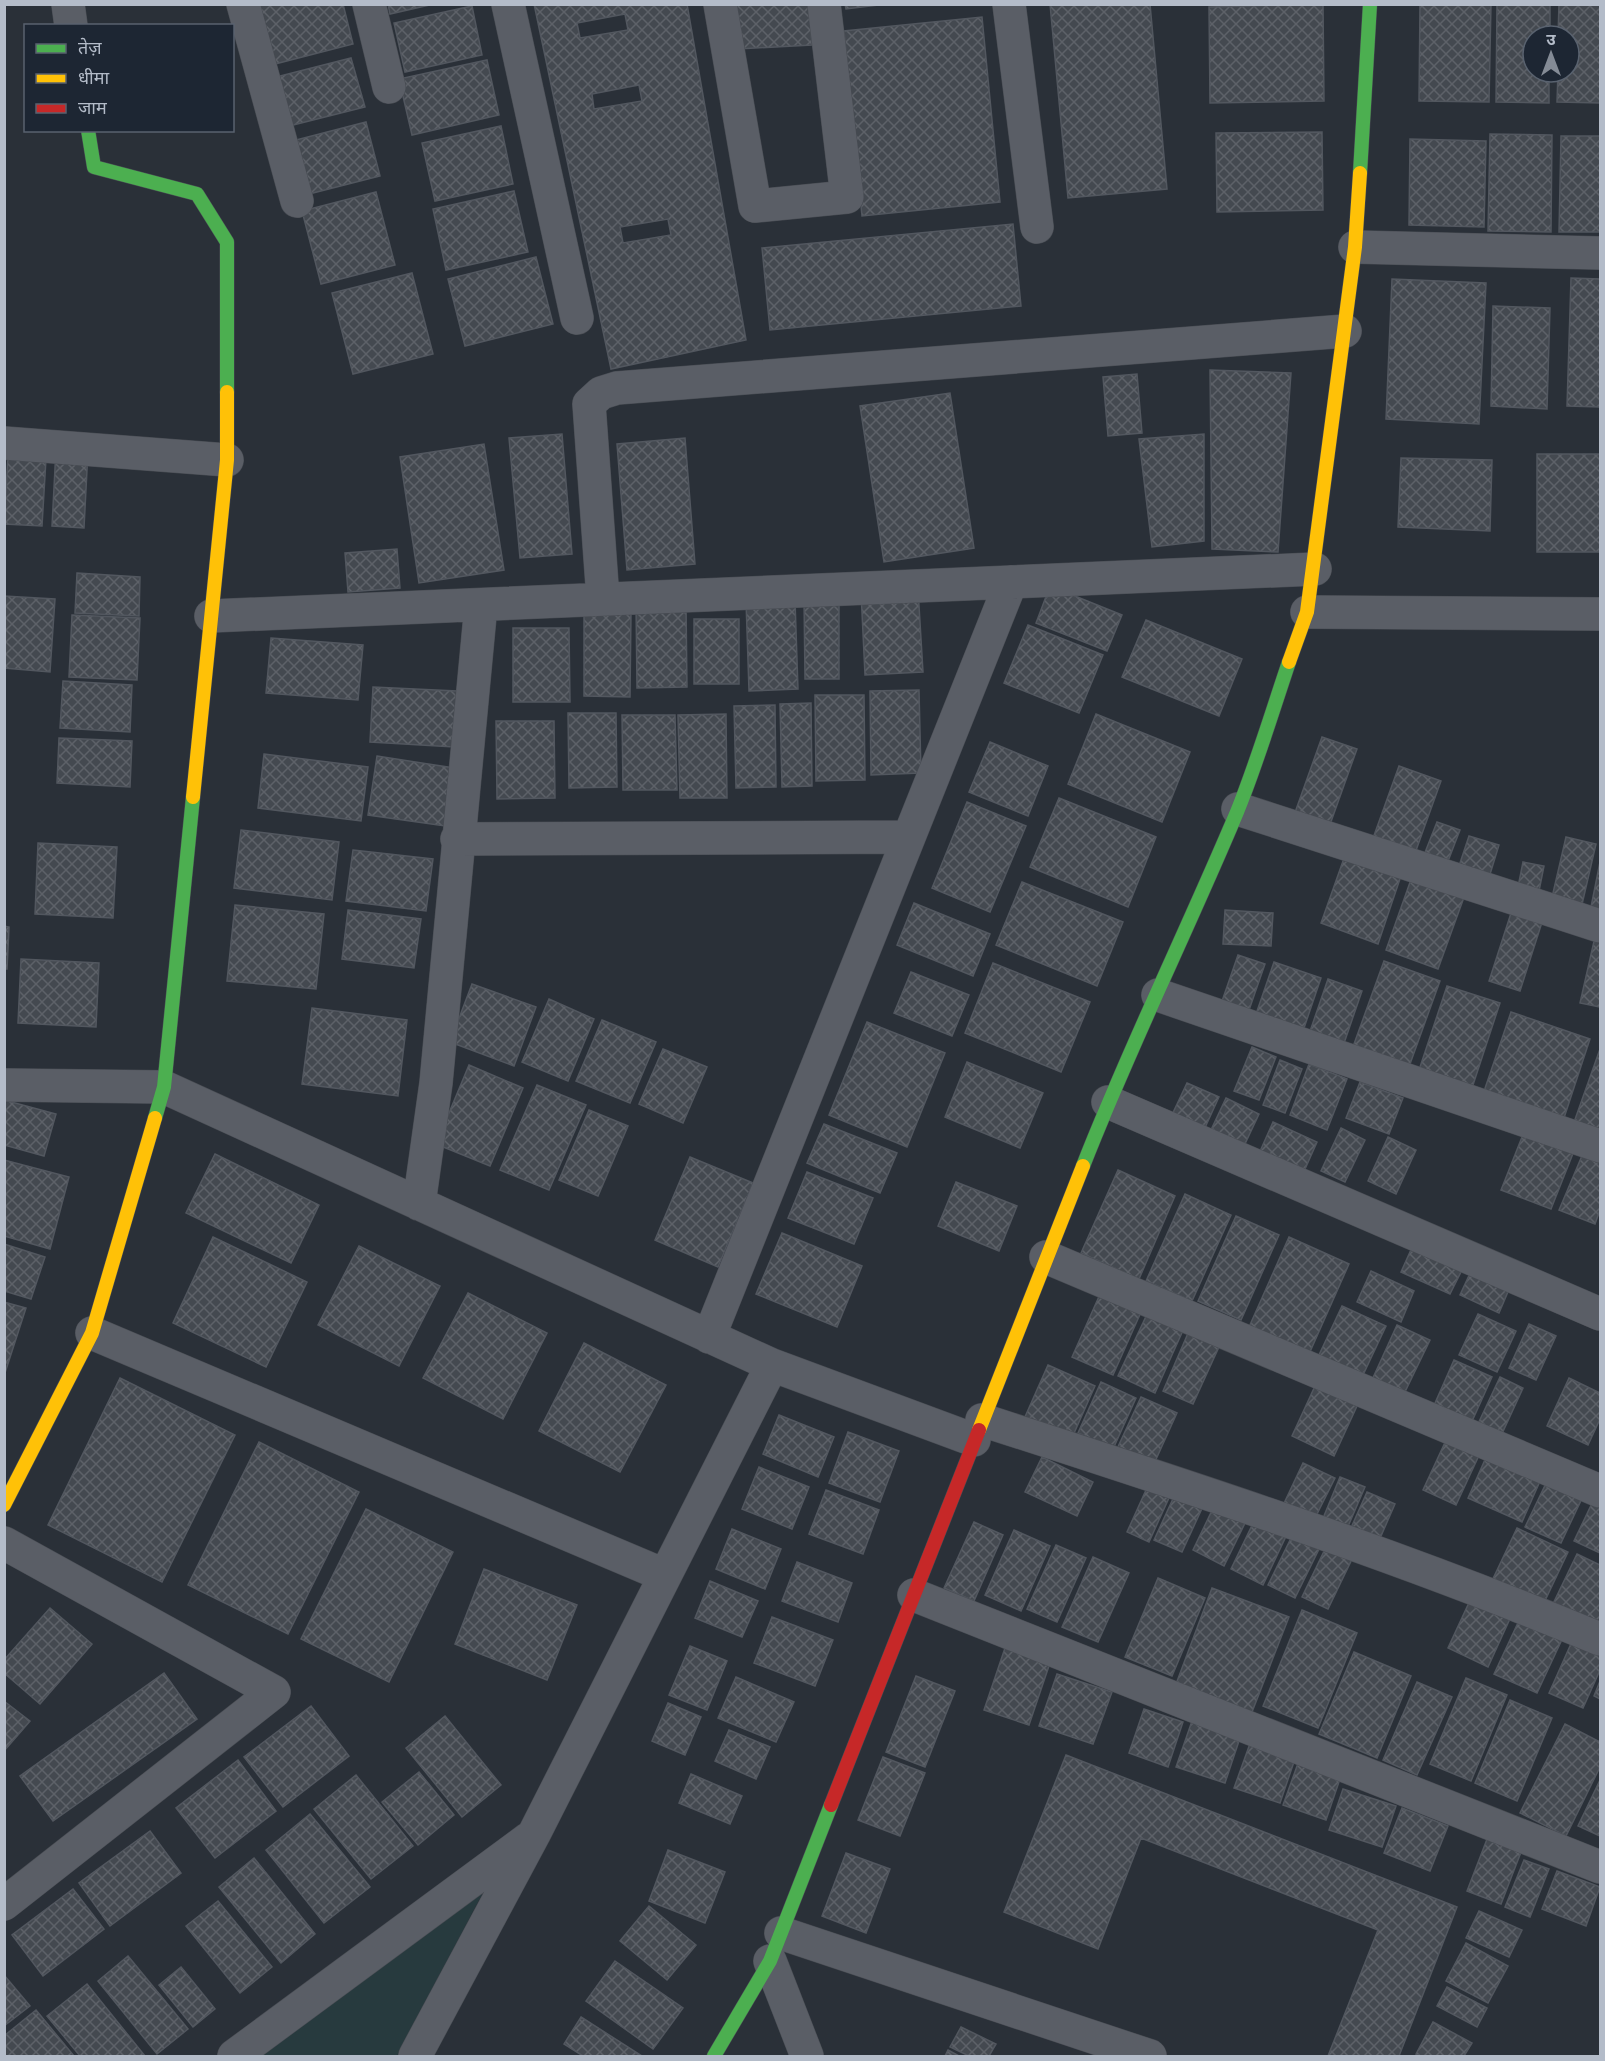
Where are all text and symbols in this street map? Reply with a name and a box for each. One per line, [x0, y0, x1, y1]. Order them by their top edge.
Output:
legend [24, 24, 234, 132]
north arrow [1521, 24, 1581, 84]
text: उ [1546, 30, 1556, 50]
text: तेज़ [78, 37, 102, 59]
text: धीमा [78, 67, 109, 89]
text: जाम [78, 97, 108, 119]

